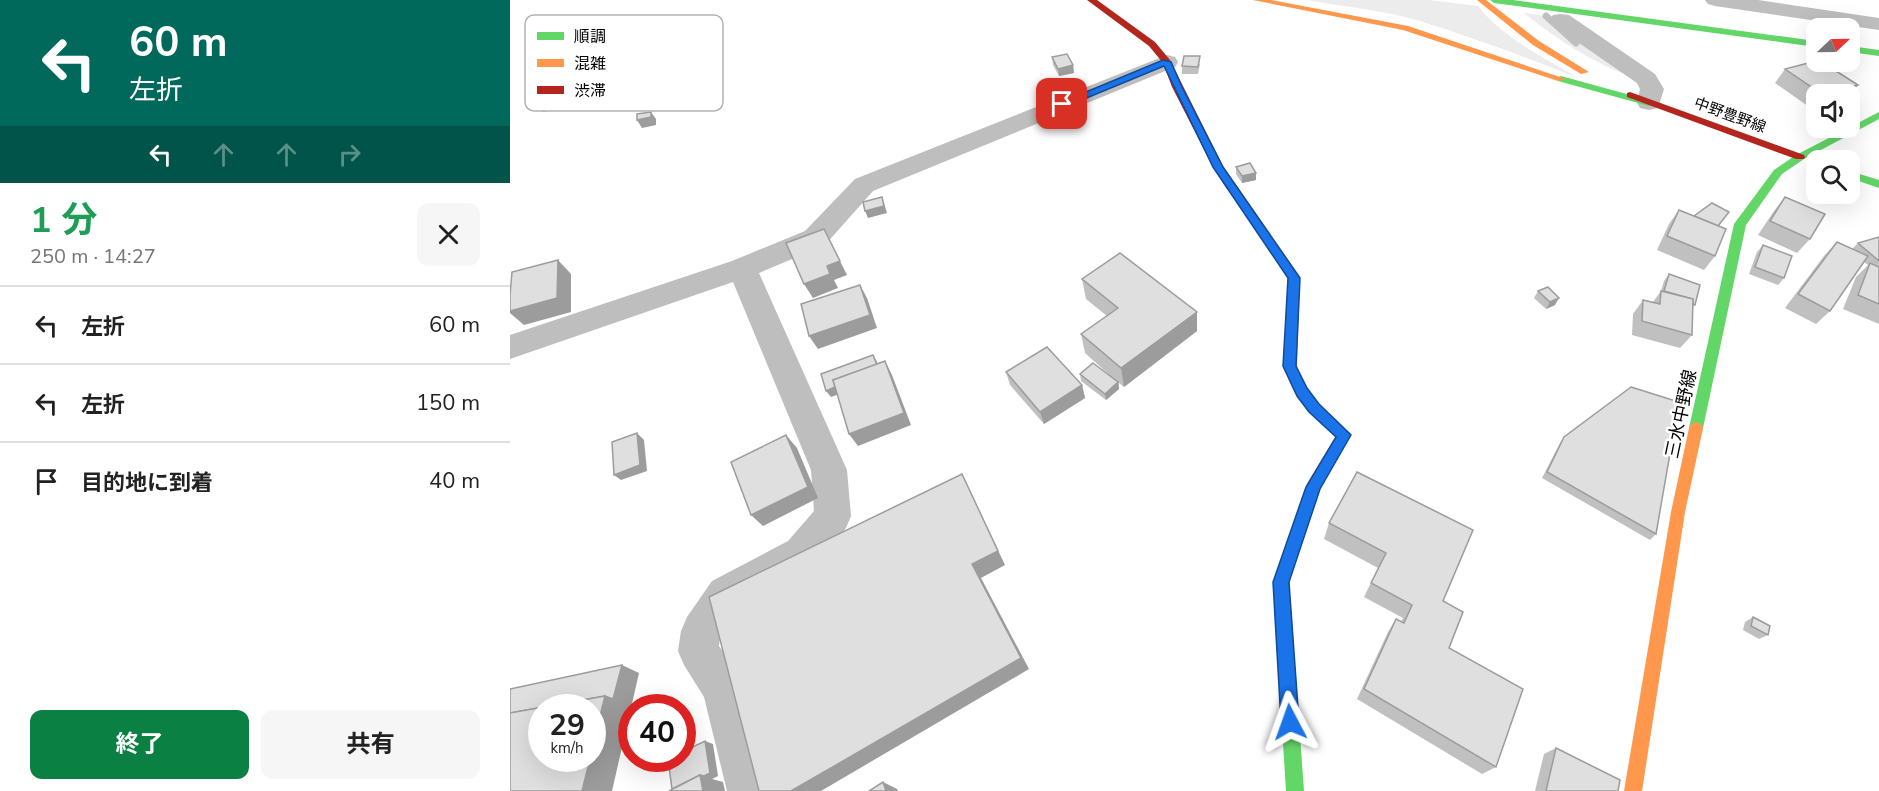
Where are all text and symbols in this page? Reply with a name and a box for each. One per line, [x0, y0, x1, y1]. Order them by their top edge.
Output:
text: 60 m [129, 14, 228, 71]
legend [525, 15, 723, 111]
north arrow [1806, 18, 1860, 72]
map controls [1806, 18, 1860, 204]
icon: left [30, 24, 108, 102]
text: 順調 [574, 26, 606, 48]
text: 混雑 [574, 53, 606, 75]
text: 左折 [129, 72, 183, 109]
pin [1036, 78, 1087, 129]
text: 渋滞 [574, 80, 606, 102]
button: sound [1806, 84, 1860, 138]
icon: arrive [1045, 87, 1078, 120]
street label: 中野豊野線 [1691, 93, 1769, 137]
icon: left [144, 138, 177, 171]
icon: ahead [207, 138, 240, 171]
icon: ahead [270, 138, 303, 171]
icon: right [333, 138, 366, 171]
button: search [1806, 150, 1860, 204]
text: 1 分 [30, 196, 97, 245]
button: close [417, 203, 480, 266]
text: 250 m · 14:27 [30, 243, 156, 270]
icon: left [30, 309, 63, 342]
text: 60 m [429, 310, 480, 340]
text: 左折 [81, 312, 125, 342]
street label: 三水中野線 [1660, 367, 1702, 461]
icon: left [30, 387, 63, 420]
text: 150 m [416, 388, 480, 418]
text: 左折 [81, 390, 125, 420]
icon: arrive [30, 465, 63, 498]
text: 40 m [429, 466, 480, 496]
text: 目的地に到着 [81, 468, 213, 498]
position arrow [1258, 690, 1322, 754]
speed limit sign: 40 [618, 694, 696, 772]
text: 29 [549, 705, 585, 746]
button: 終了 [30, 710, 249, 779]
button: 共有 [261, 710, 480, 779]
text: km/h [550, 738, 584, 758]

